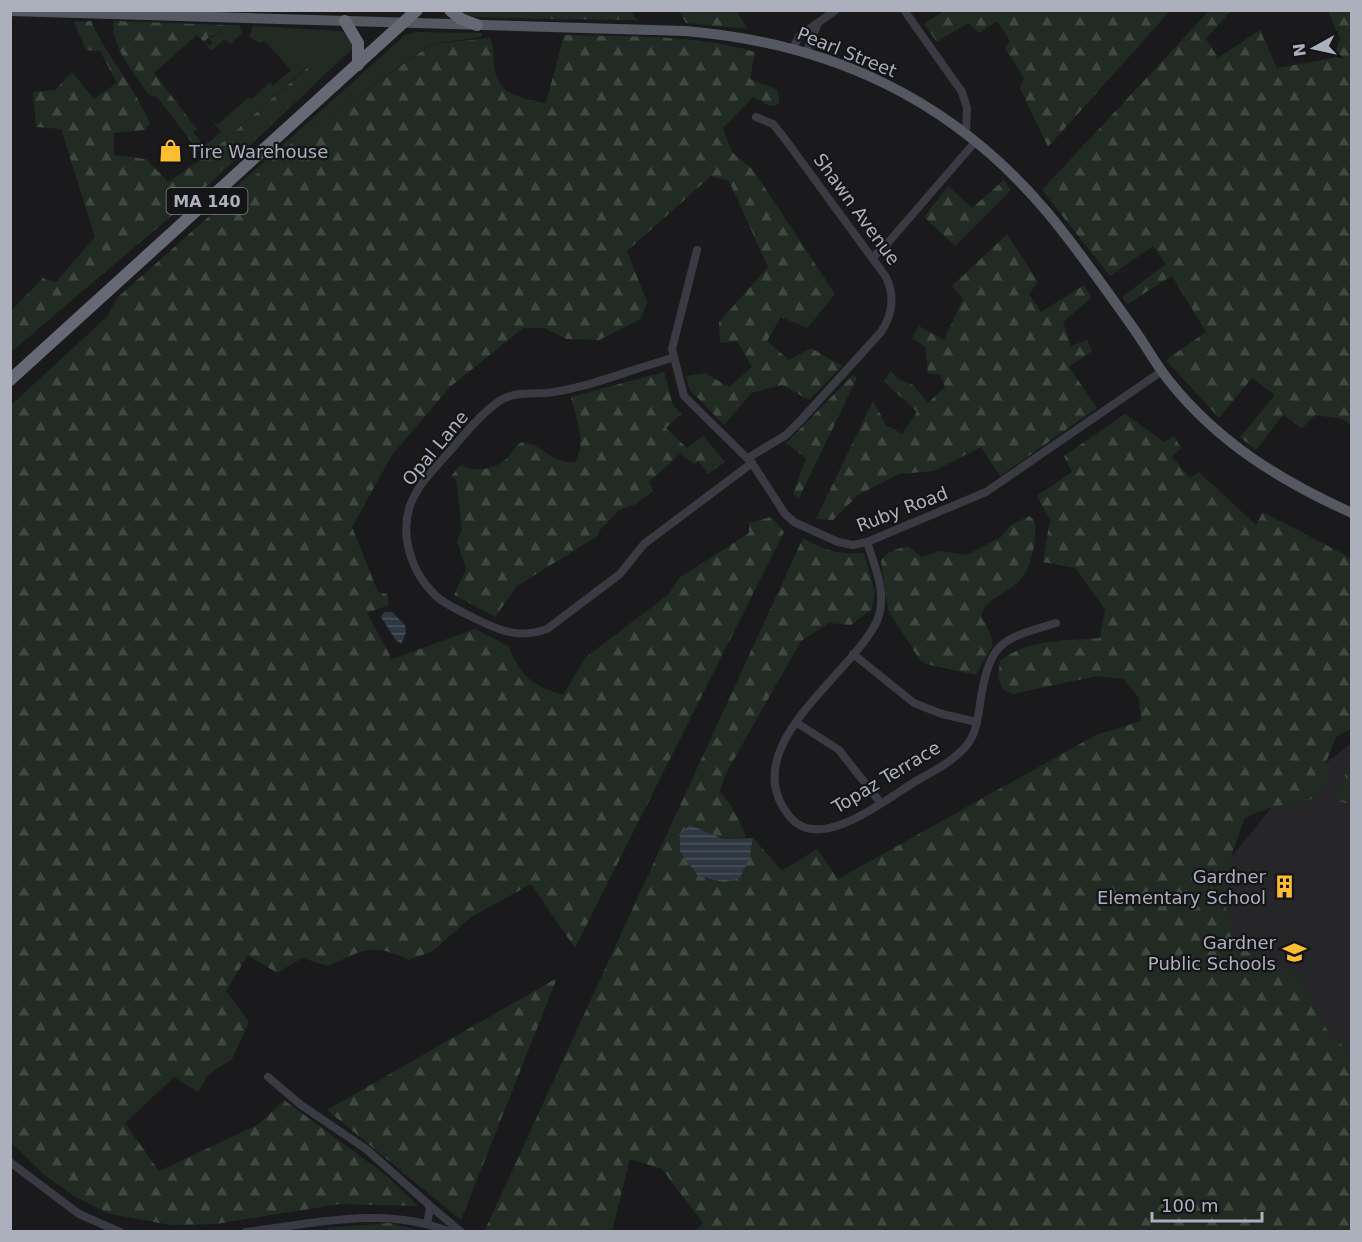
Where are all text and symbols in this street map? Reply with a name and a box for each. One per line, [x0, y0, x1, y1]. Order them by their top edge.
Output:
north arrow [1284, 18, 1344, 78]
street label: Pearl Street [794, 23, 900, 81]
text: N [1289, 42, 1310, 58]
shop icon: Tire Warehouse [158, 138, 184, 164]
place label: Tire Warehouse [188, 141, 328, 162]
street label: Shawn Avenue [810, 149, 904, 269]
road number: MA 140 [166, 188, 248, 214]
street label: Opal Lane [398, 406, 472, 490]
street label: Ruby Road [853, 482, 951, 536]
street label: Topaz Terrace [827, 737, 944, 818]
place label: Gardner Elementary School [1097, 866, 1267, 908]
building icon: Gardner Elementary School [1271, 873, 1297, 899]
place label: Gardner Public Schools [1148, 932, 1277, 974]
school or university icon: Gardner Public Schools [1281, 939, 1307, 965]
scale bar [1152, 1185, 1262, 1223]
text: 100 m [1161, 1195, 1219, 1216]

